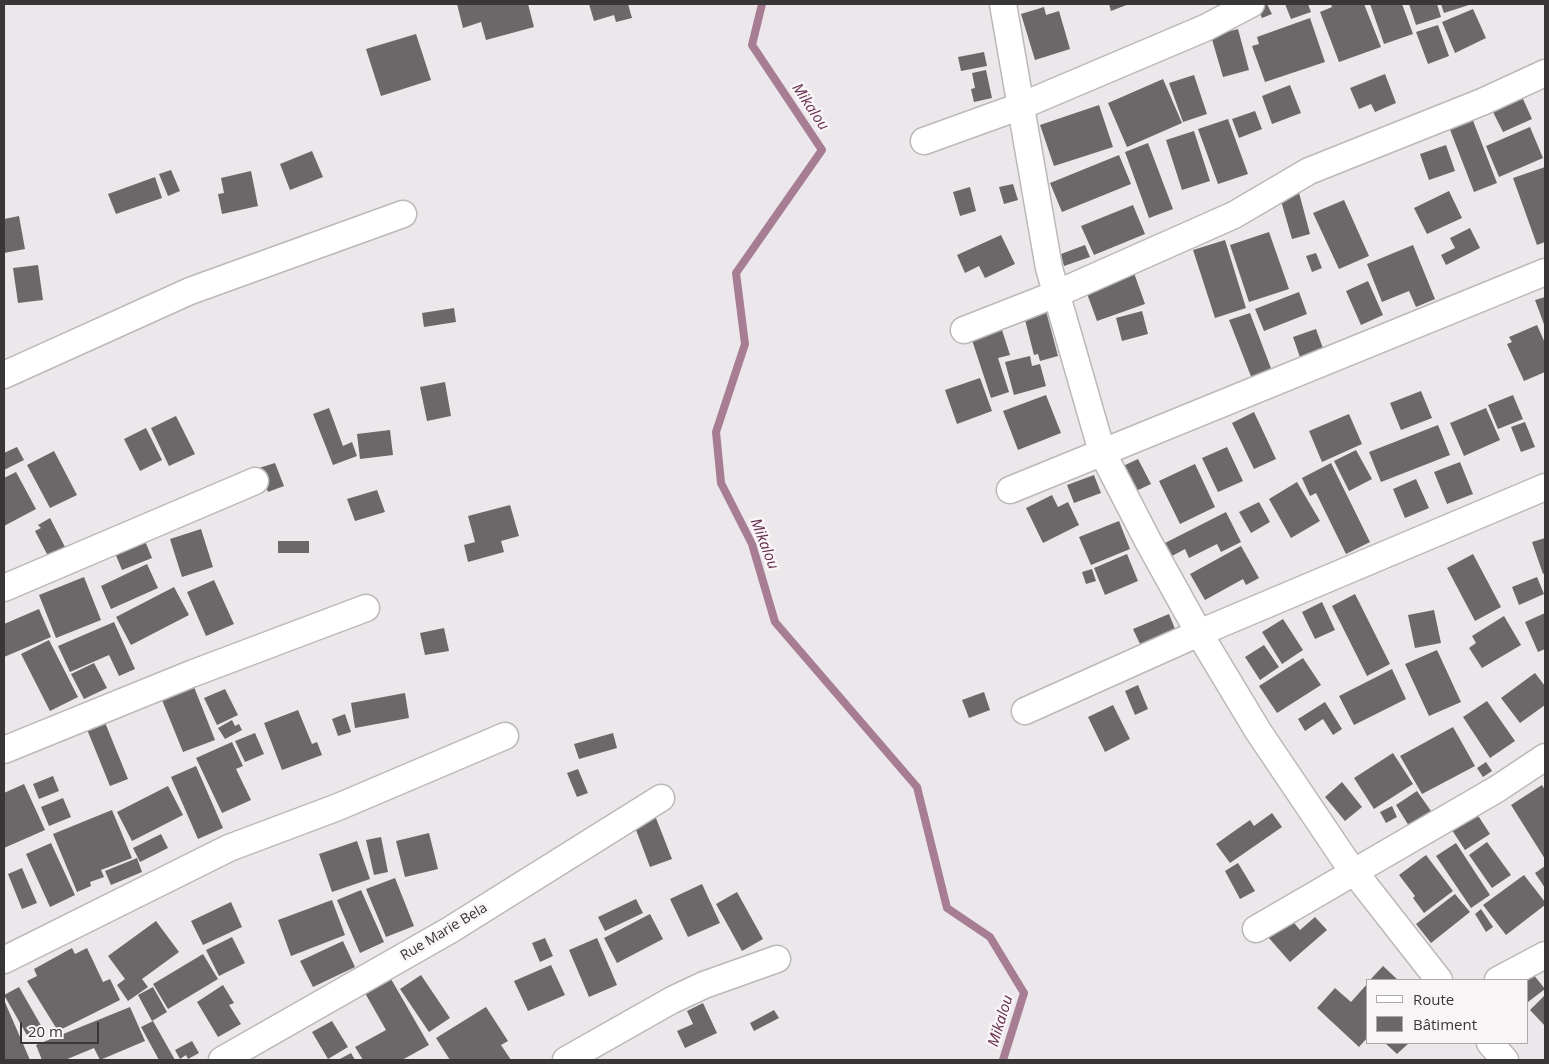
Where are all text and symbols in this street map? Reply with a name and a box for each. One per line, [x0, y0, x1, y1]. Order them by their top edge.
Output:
water label: Mikalou [788, 80, 832, 134]
water label: Mikalou [746, 516, 782, 572]
street label: Rue Marie Bela [398, 900, 490, 964]
legend [1366, 979, 1529, 1044]
text: Route [1413, 989, 1454, 1009]
water label: Mikalou [985, 993, 1017, 1049]
scale bar [22, 1012, 101, 1044]
text: Bâtiment [1413, 1014, 1477, 1034]
text: 20 m [28, 1021, 63, 1041]

